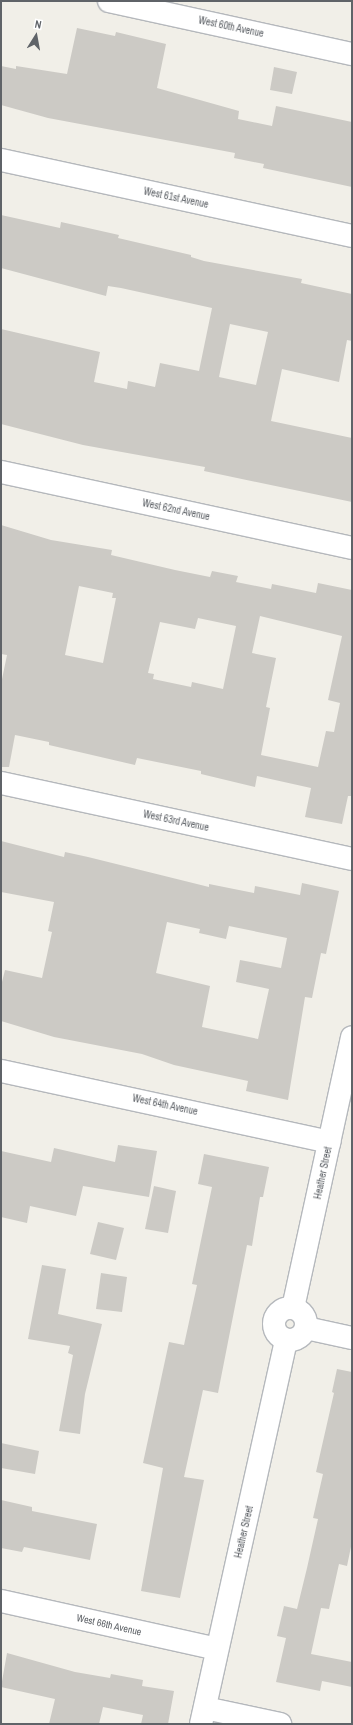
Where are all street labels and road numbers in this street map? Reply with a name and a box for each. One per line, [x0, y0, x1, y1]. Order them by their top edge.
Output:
street label: West 60th Avenue [197, 14, 265, 40]
street label: West 61st Avenue [142, 185, 210, 211]
street label: West 62nd Avenue [141, 497, 211, 523]
street label: West 63rd Avenue [142, 808, 210, 834]
street label: West 64th Avenue [131, 1092, 199, 1118]
street label: Heather Street [312, 1146, 334, 1200]
street label: Heather Street [232, 1505, 256, 1559]
street label: West 66th Avenue [75, 1612, 143, 1638]

